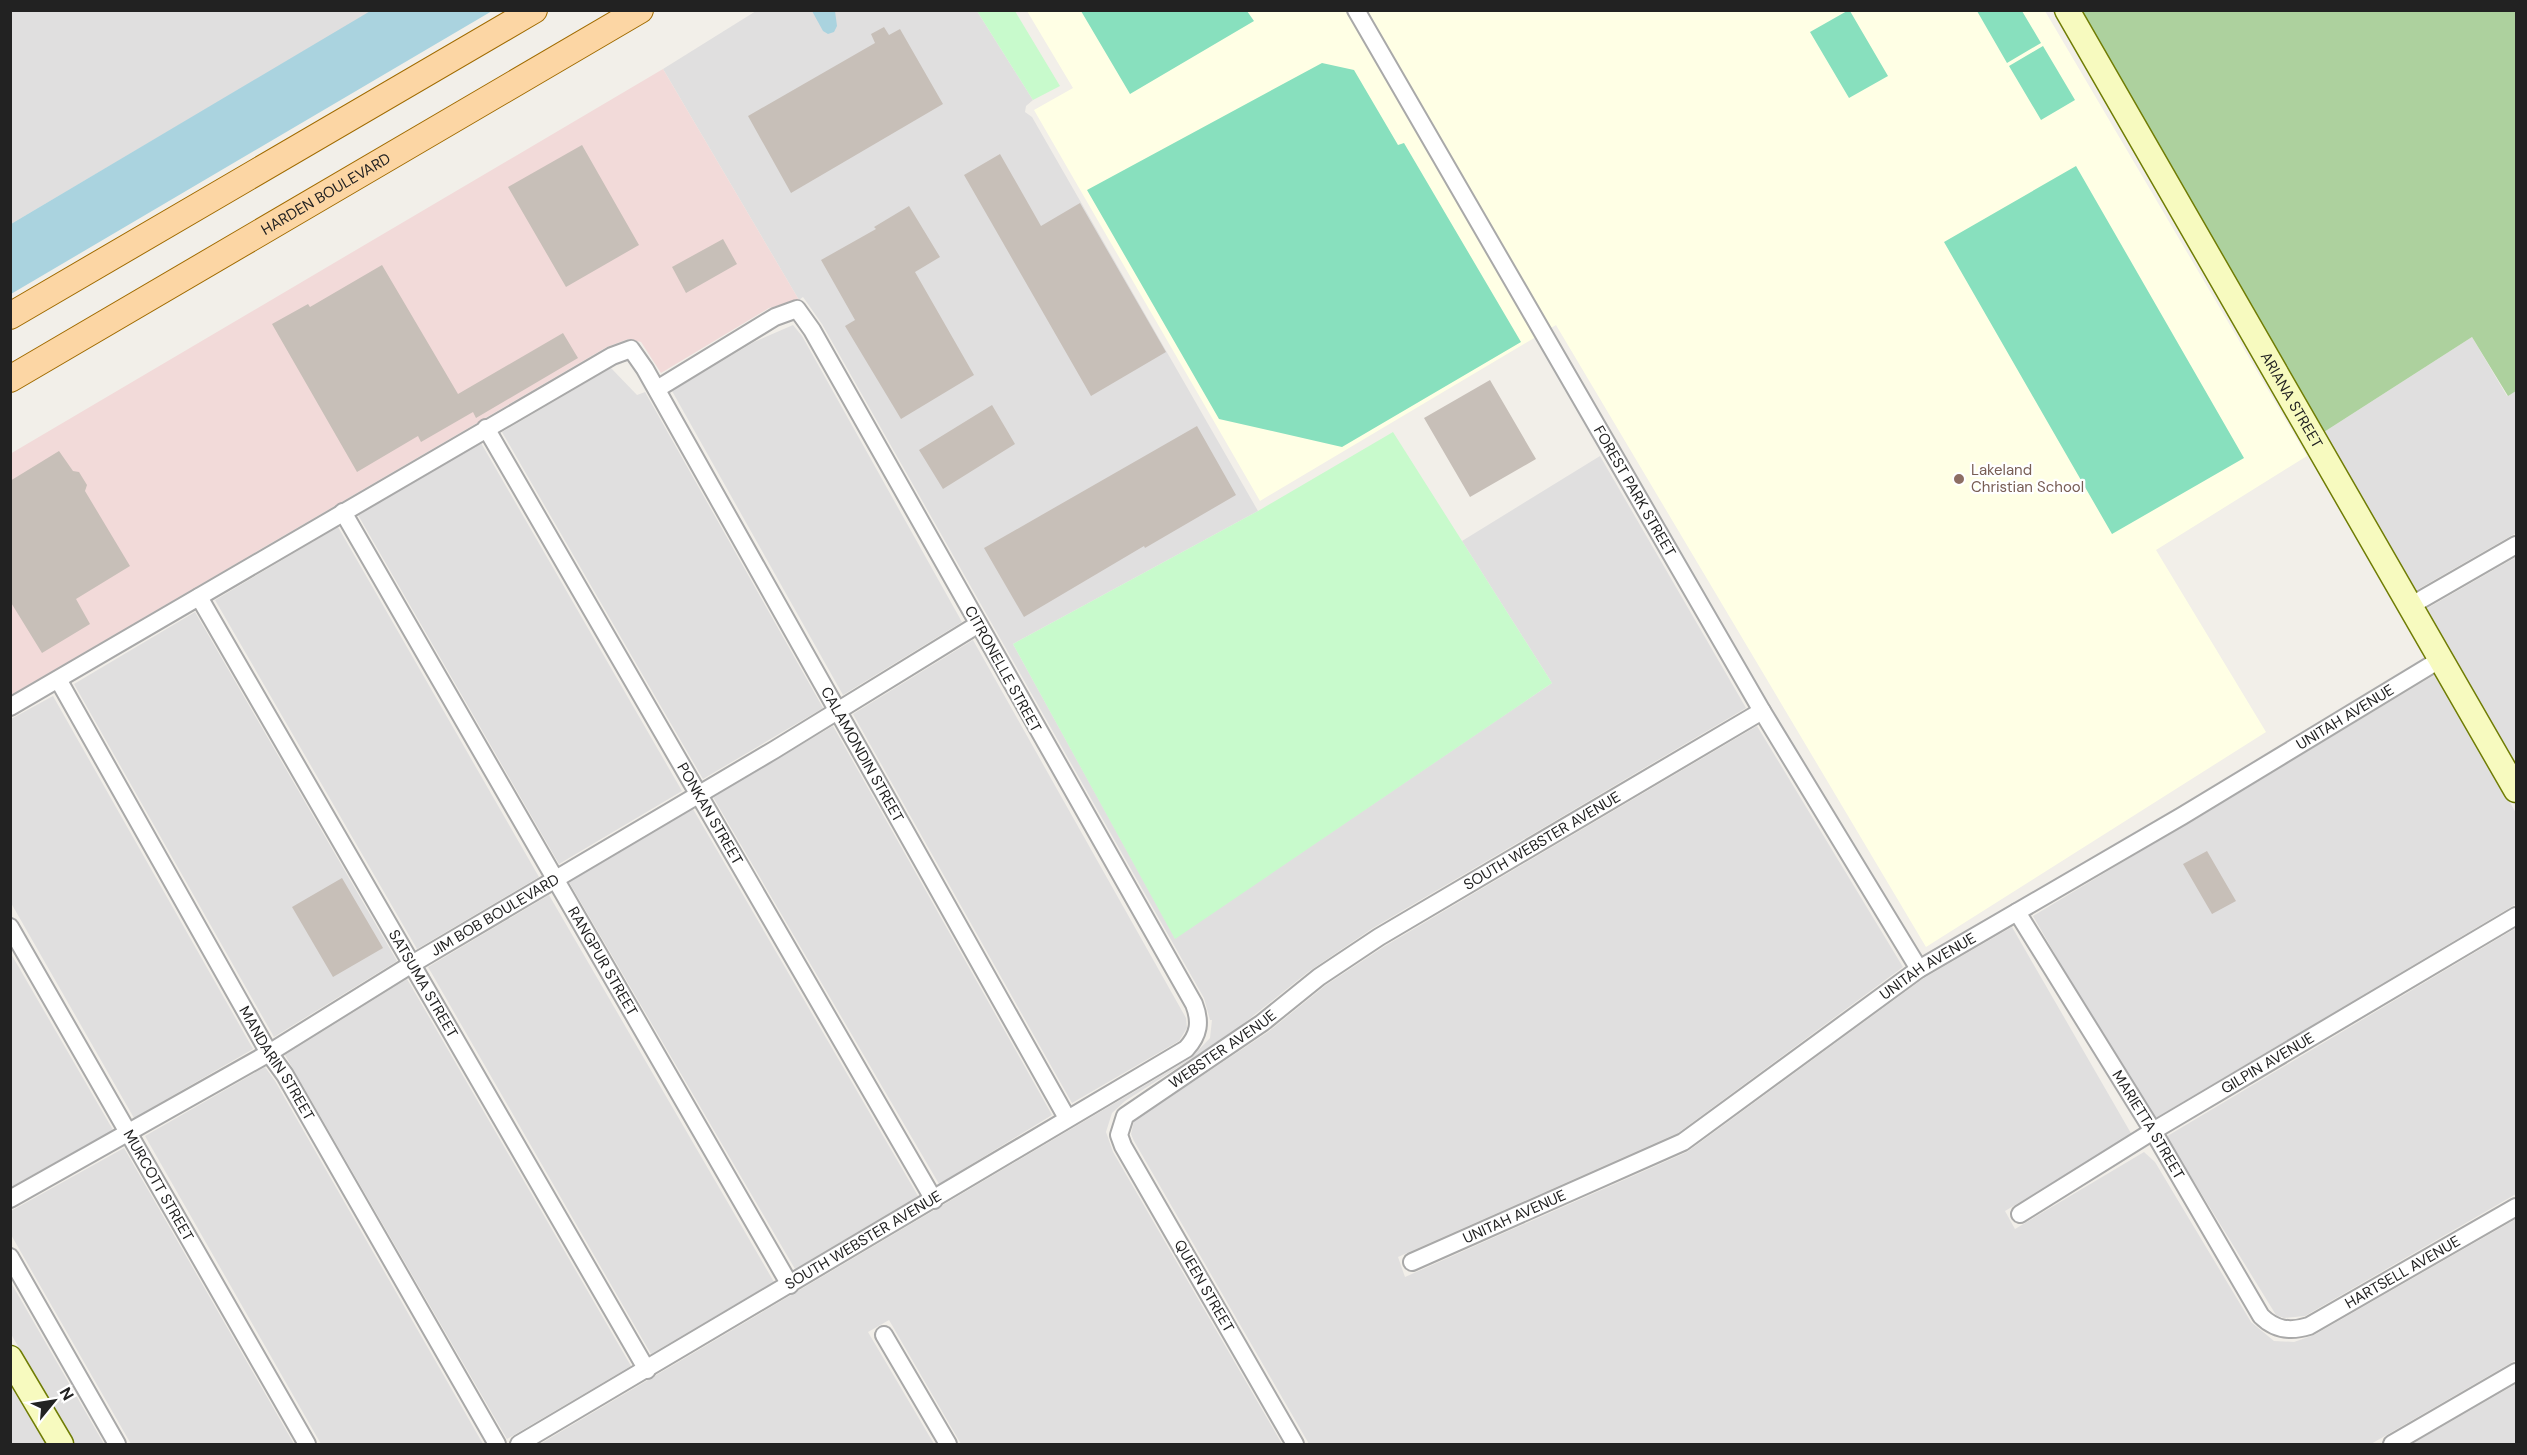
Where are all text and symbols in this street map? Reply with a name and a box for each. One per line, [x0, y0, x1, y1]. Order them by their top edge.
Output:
street label: HARDEN BOULEVARD [257, 148, 394, 240]
street label: ARIANA STREET [2256, 348, 2327, 452]
street label: FOREST PARK STREET [1589, 422, 1680, 560]
place label: Lakeland Christian School [1971, 460, 2084, 497]
marker: Lakeland Christian School [1952, 472, 1966, 486]
street label: CITRONELLE STREET [960, 602, 1046, 736]
street label: UNITAH AVENUE [2293, 680, 2398, 754]
street label: CALAMONDIN STREET [816, 683, 908, 826]
street label: PONKAN STREET [672, 759, 747, 869]
street label: SOUTH WEBSTER AVENUE [1460, 787, 1624, 895]
street label: JIM BOB BOULEVARD [427, 869, 563, 961]
street label: RANGPUR STREET [563, 903, 642, 1020]
street label: SATSUMA STREET [384, 926, 462, 1042]
street label: UNITAH AVENUE [1876, 928, 1980, 1005]
street label: MANDARIN STREET [235, 1002, 319, 1124]
street label: WEBSTER AVENUE [1165, 1005, 1281, 1093]
street label: GILPIN AVENUE [2217, 1028, 2318, 1098]
street label: MARIETTA STREET [2108, 1066, 2189, 1183]
street label: MURCOTT STREET [119, 1126, 198, 1245]
street label: UNITAH AVENUE [1460, 1185, 1569, 1248]
street label: SOUTH WEBSTER AVENUE [781, 1186, 945, 1294]
street label: HARTSELL AVENUE [2341, 1231, 2464, 1313]
street label: QUEEN STREET [1169, 1236, 1239, 1336]
north arrow [24, 1371, 84, 1431]
text: N [55, 1383, 79, 1404]

